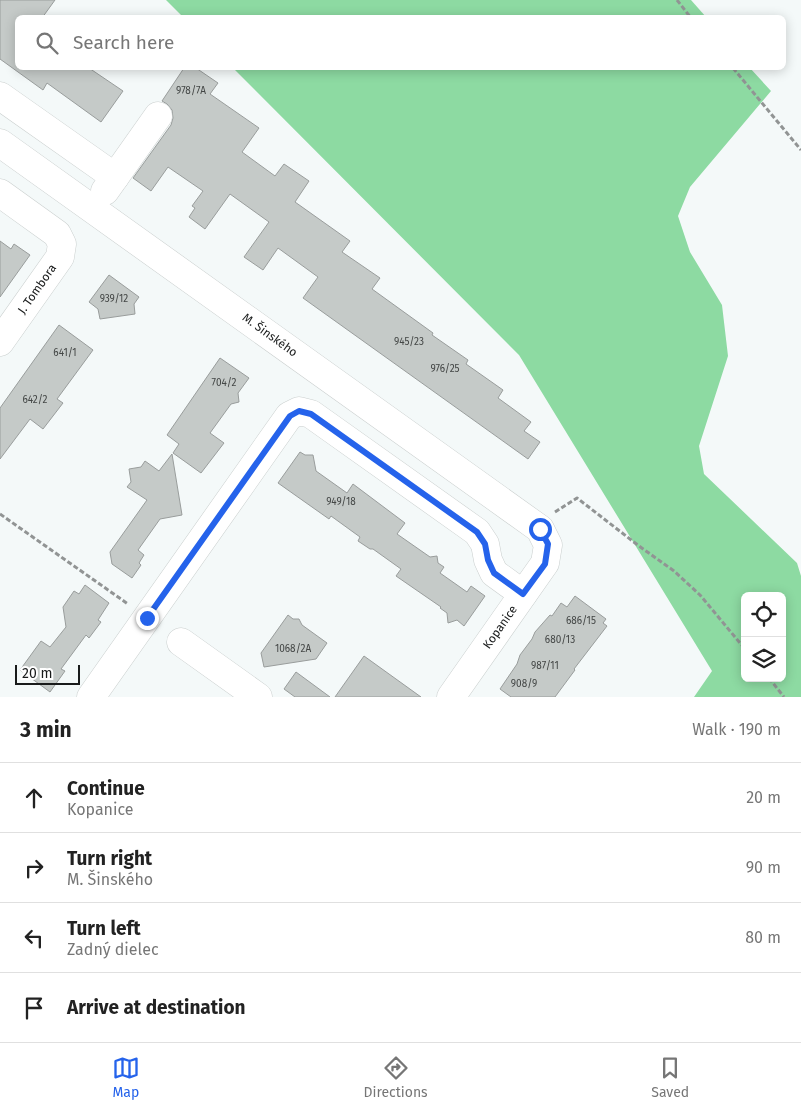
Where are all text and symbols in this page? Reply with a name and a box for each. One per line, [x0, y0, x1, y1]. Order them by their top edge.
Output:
search box [15, 15, 786, 70]
icon: search [33, 29, 61, 57]
text: Search here [73, 31, 174, 54]
house number: 978/7A [176, 85, 206, 97]
street label: J. Tombora [15, 261, 59, 317]
house number: 939/12 [100, 293, 128, 305]
street label: M. Šinského [240, 310, 301, 360]
house number: 945/23 [394, 336, 424, 348]
house number: 641/1 [53, 347, 77, 359]
house number: 976/25 [430, 363, 460, 375]
house number: 704/2 [212, 377, 236, 389]
house number: 642/2 [22, 394, 48, 406]
house number: 949/18 [326, 496, 356, 508]
route start [529, 518, 552, 541]
map controls [741, 592, 786, 682]
button: locate [741, 592, 786, 637]
street label: Kopanice [480, 603, 520, 651]
route end [136, 607, 159, 630]
house number: 686/15 [566, 615, 596, 627]
house number: 680/13 [545, 634, 575, 646]
button: layers [741, 637, 786, 682]
house number: 1068/2A [275, 643, 311, 655]
house number: 987/11 [531, 660, 559, 672]
scale bar [15, 662, 80, 685]
text: 20 m [22, 665, 52, 682]
house number: 908/9 [511, 678, 537, 690]
text: 3 min [20, 717, 72, 743]
text: Walk · 190 m [692, 720, 781, 739]
text: Continue [67, 777, 145, 800]
icon: ahead [20, 784, 48, 812]
text: 20 m [746, 788, 781, 807]
text: Kopanice [67, 800, 134, 819]
text: Turn right [67, 847, 152, 870]
icon: right [20, 854, 48, 882]
text: 90 m [746, 858, 781, 877]
text: M. Šinského [67, 870, 153, 889]
text: Turn left [67, 917, 141, 940]
icon: left [20, 924, 48, 952]
text: 80 m [745, 928, 781, 947]
text: Zadný dielec [67, 940, 159, 959]
icon: arrive [20, 994, 48, 1022]
text: Arrive at destination [67, 996, 246, 1019]
tab: Map [112, 1054, 140, 1101]
tab: Directions [363, 1054, 428, 1101]
tab: Saved [651, 1054, 689, 1101]

